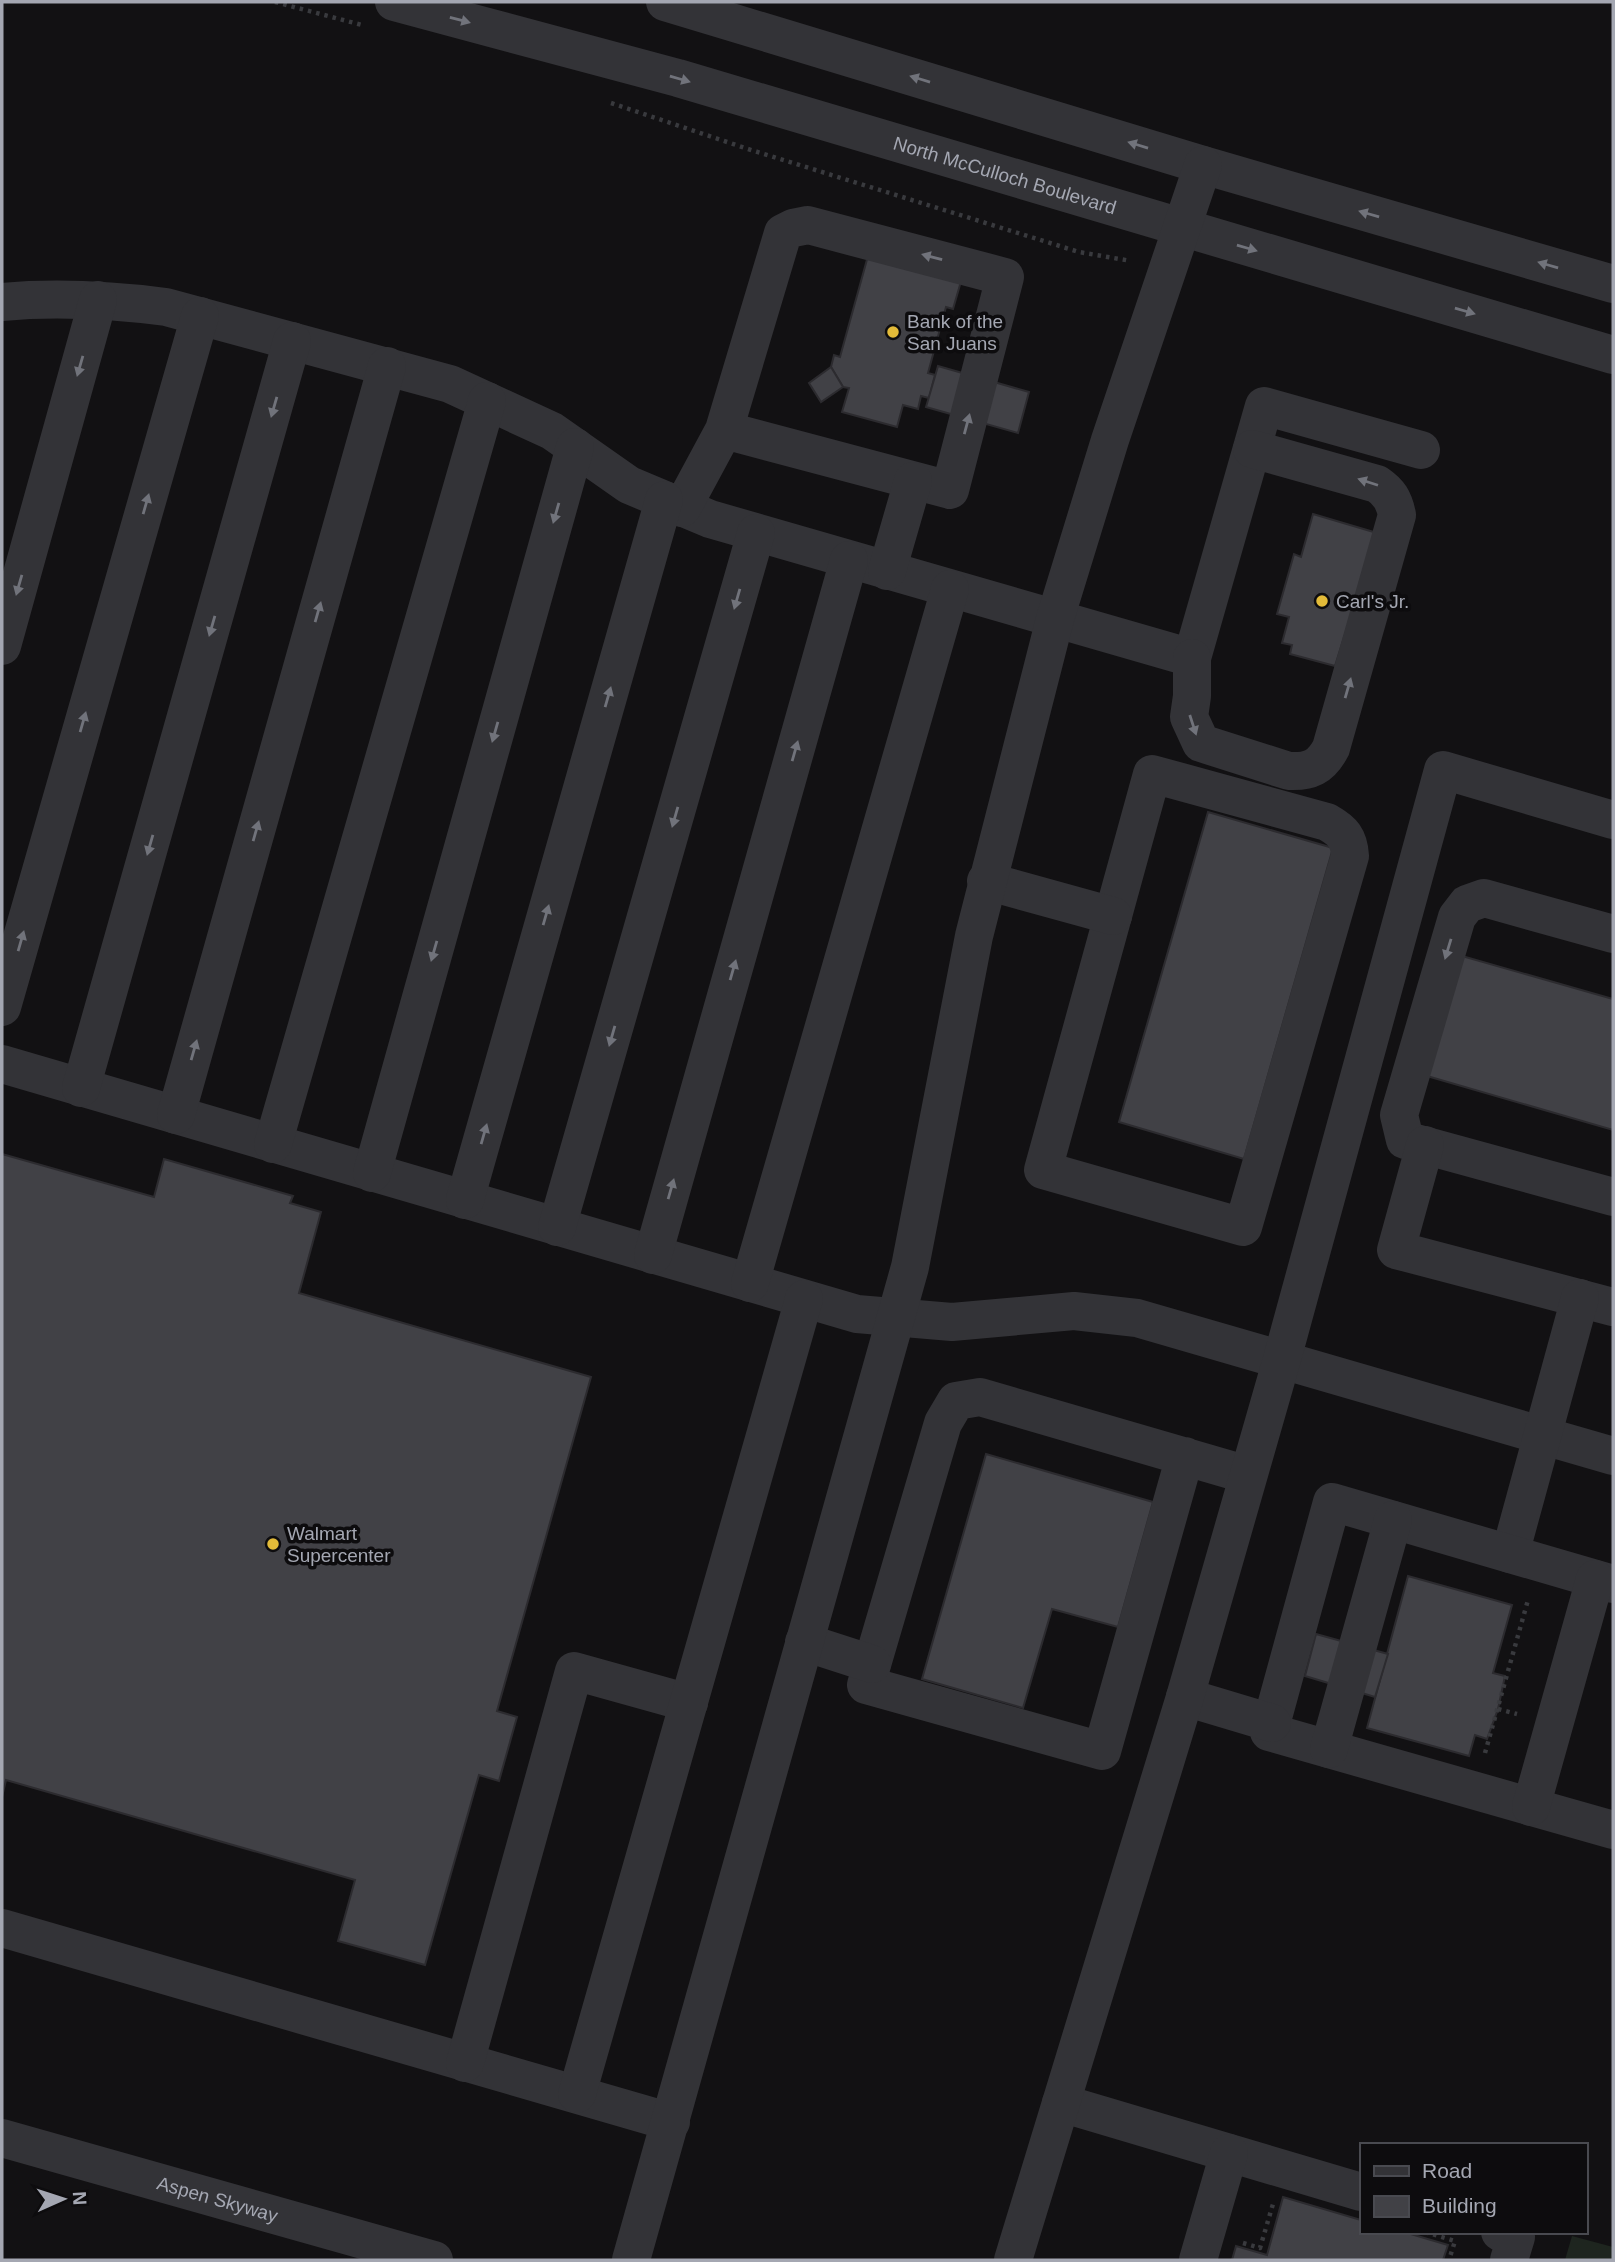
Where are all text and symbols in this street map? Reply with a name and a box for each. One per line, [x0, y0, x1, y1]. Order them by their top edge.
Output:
one-way arrow [449, 15, 471, 26]
one-way arrow [909, 73, 930, 83]
one-way arrow [669, 74, 691, 85]
street label: North McCulloch Boulevard [891, 132, 1119, 218]
one-way arrow [1127, 139, 1148, 149]
one-way arrow [1359, 208, 1380, 218]
one-way arrow [1237, 243, 1258, 253]
one-way arrow [921, 252, 942, 262]
one-way arrow [1536, 259, 1558, 270]
one-way arrow [1455, 307, 1476, 317]
place label: Bank of the San Juans [907, 311, 1003, 354]
marker: Bank of the San Juans [885, 324, 901, 340]
one-way arrow [74, 355, 85, 377]
one-way arrow [268, 397, 278, 418]
one-way arrow [962, 412, 973, 434]
one-way arrow [1357, 476, 1378, 487]
one-way arrow [141, 492, 152, 514]
one-way arrow [551, 503, 561, 524]
one-way arrow [13, 574, 24, 596]
one-way arrow [732, 588, 742, 609]
place label: Carl's Jr. [1336, 591, 1409, 612]
marker: Carl's Jr. [1314, 593, 1330, 609]
one-way arrow [313, 601, 324, 623]
one-way arrow [206, 616, 216, 637]
one-way arrow [1343, 677, 1354, 699]
one-way arrow [604, 686, 614, 707]
one-way arrow [79, 711, 89, 732]
one-way arrow [1189, 715, 1199, 736]
one-way arrow [489, 721, 500, 743]
one-way arrow [790, 741, 800, 762]
one-way arrow [669, 807, 679, 828]
one-way arrow [251, 819, 262, 841]
one-way arrow [144, 835, 154, 856]
one-way arrow [541, 904, 552, 926]
one-way arrow [16, 930, 26, 951]
one-way arrow [1442, 939, 1452, 960]
one-way arrow [428, 941, 438, 962]
one-way arrow [728, 959, 739, 981]
one-way arrow [606, 1026, 616, 1047]
one-way arrow [189, 1038, 200, 1060]
one-way arrow [479, 1124, 489, 1145]
one-way arrow [667, 1178, 677, 1199]
place label: Walmart Supercenter [287, 1523, 391, 1566]
marker: Walmart Supercenter [265, 1536, 281, 1552]
legend [1360, 2143, 1587, 2234]
text: Road [1422, 2159, 1472, 2182]
north arrow [28, 2164, 98, 2234]
street label: Aspen Skyway [155, 2172, 281, 2227]
text: N [69, 2191, 90, 2206]
text: Building [1422, 2194, 1497, 2217]

